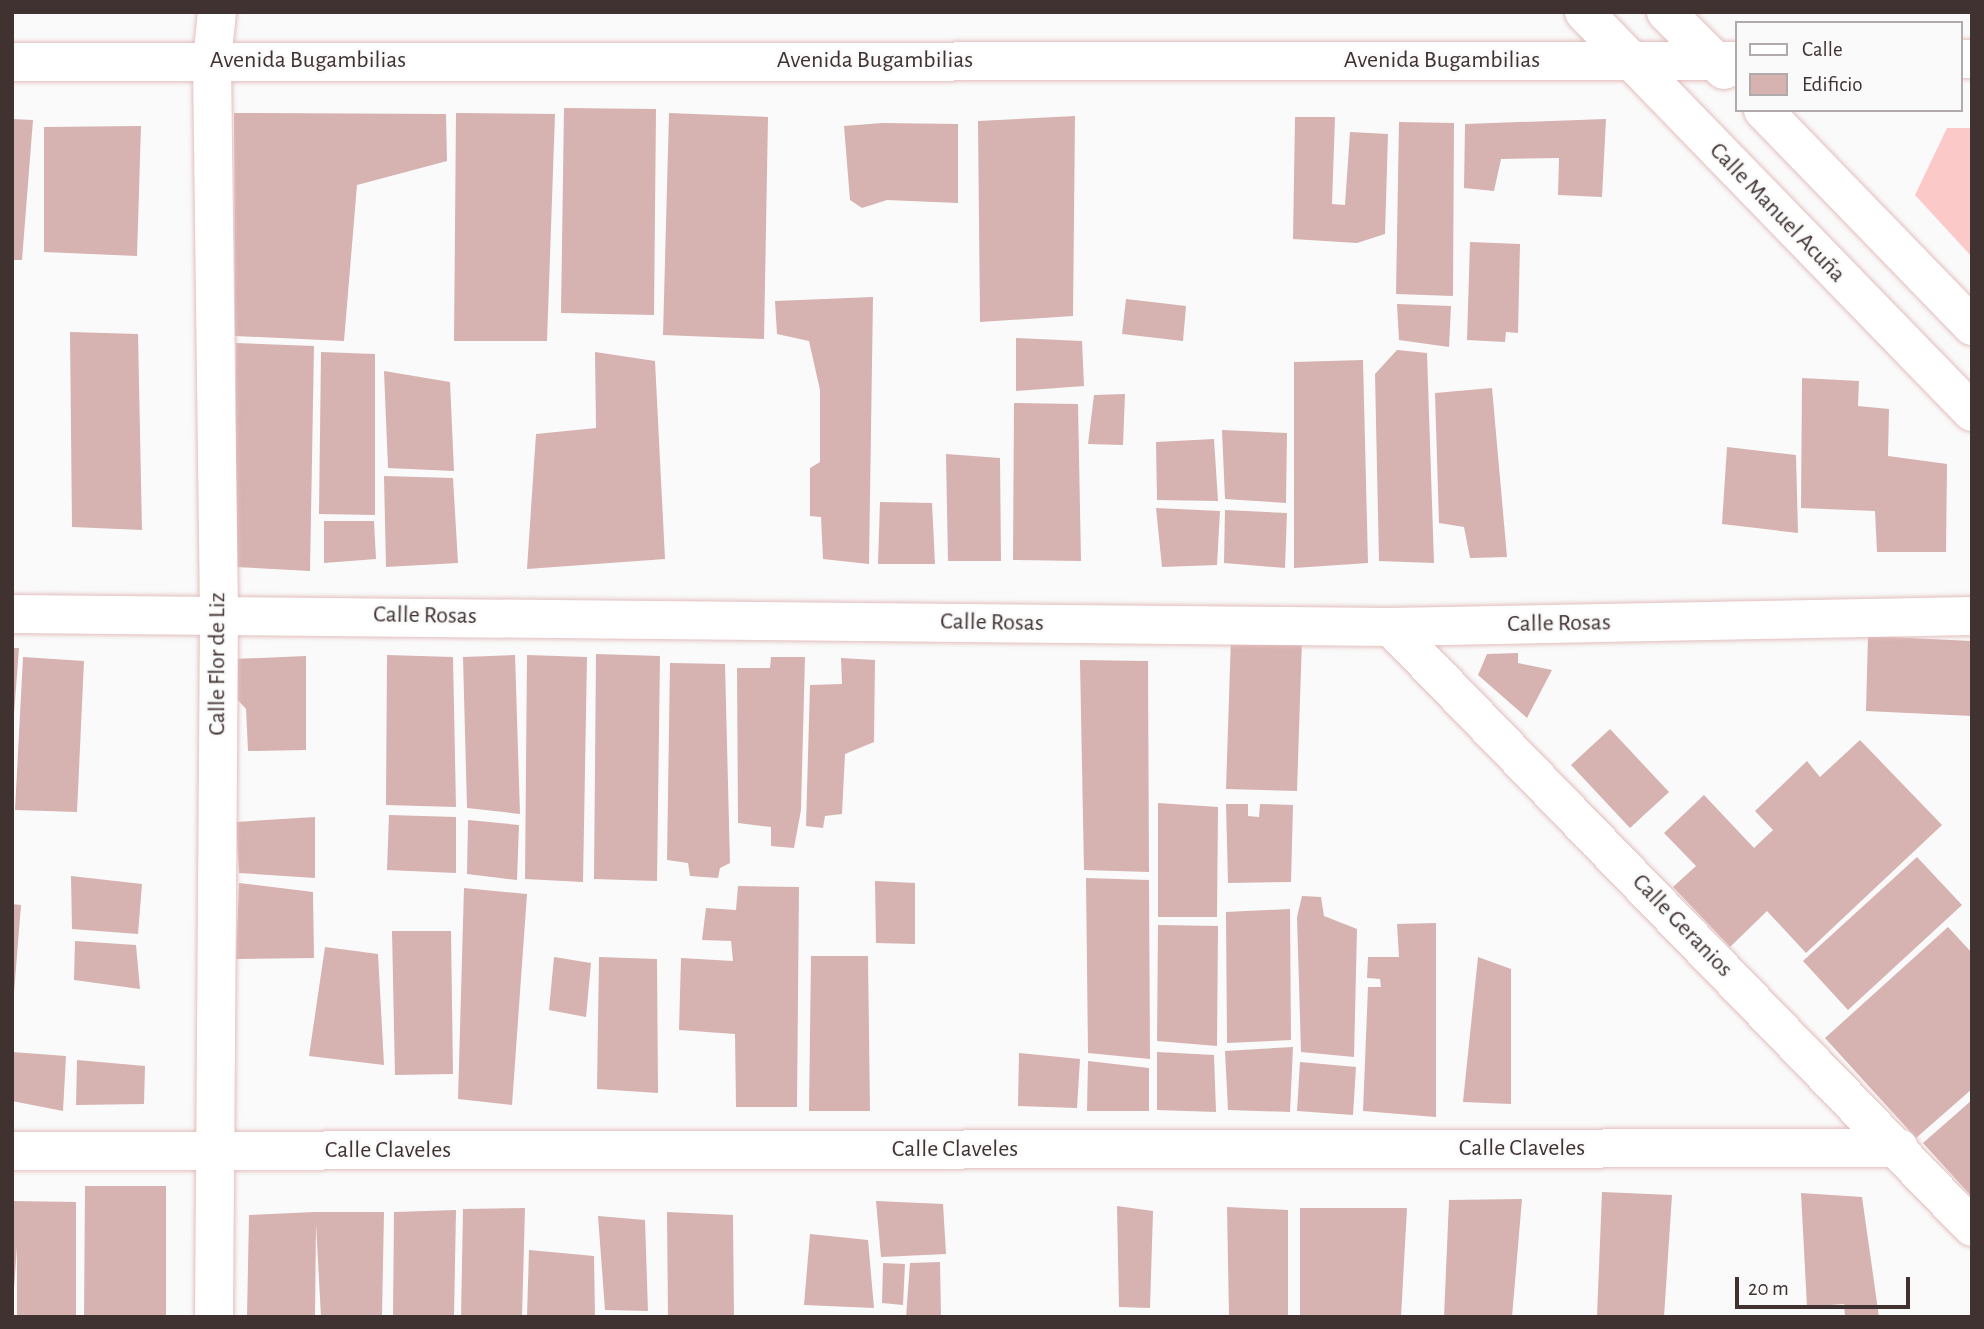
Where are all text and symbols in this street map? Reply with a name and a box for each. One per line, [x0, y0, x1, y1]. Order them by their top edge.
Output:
legend [1736, 21, 1963, 112]
text: Calle [1802, 39, 1843, 60]
street label: Avenida Bugambilias [210, 47, 406, 75]
street label: Avenida Bugambilias [777, 47, 973, 75]
street label: Avenida Bugambilias [1344, 47, 1540, 75]
text: Edificio [1802, 74, 1863, 95]
street label: Calle Manuel Acuña [1703, 137, 1851, 289]
street label: Calle Flor de Liz [204, 592, 232, 736]
street label: Calle Rosas [373, 601, 477, 631]
street label: Calle Rosas [940, 608, 1044, 638]
street label: Calle Rosas [1507, 609, 1611, 639]
street label: Calle Geranios [1626, 868, 1738, 984]
street label: Calle Claveles [1459, 1135, 1585, 1163]
street label: Calle Claveles [892, 1136, 1018, 1164]
street label: Calle Claveles [325, 1137, 451, 1165]
scale bar [1739, 1262, 1914, 1306]
text: 20 m [1748, 1278, 1789, 1299]

